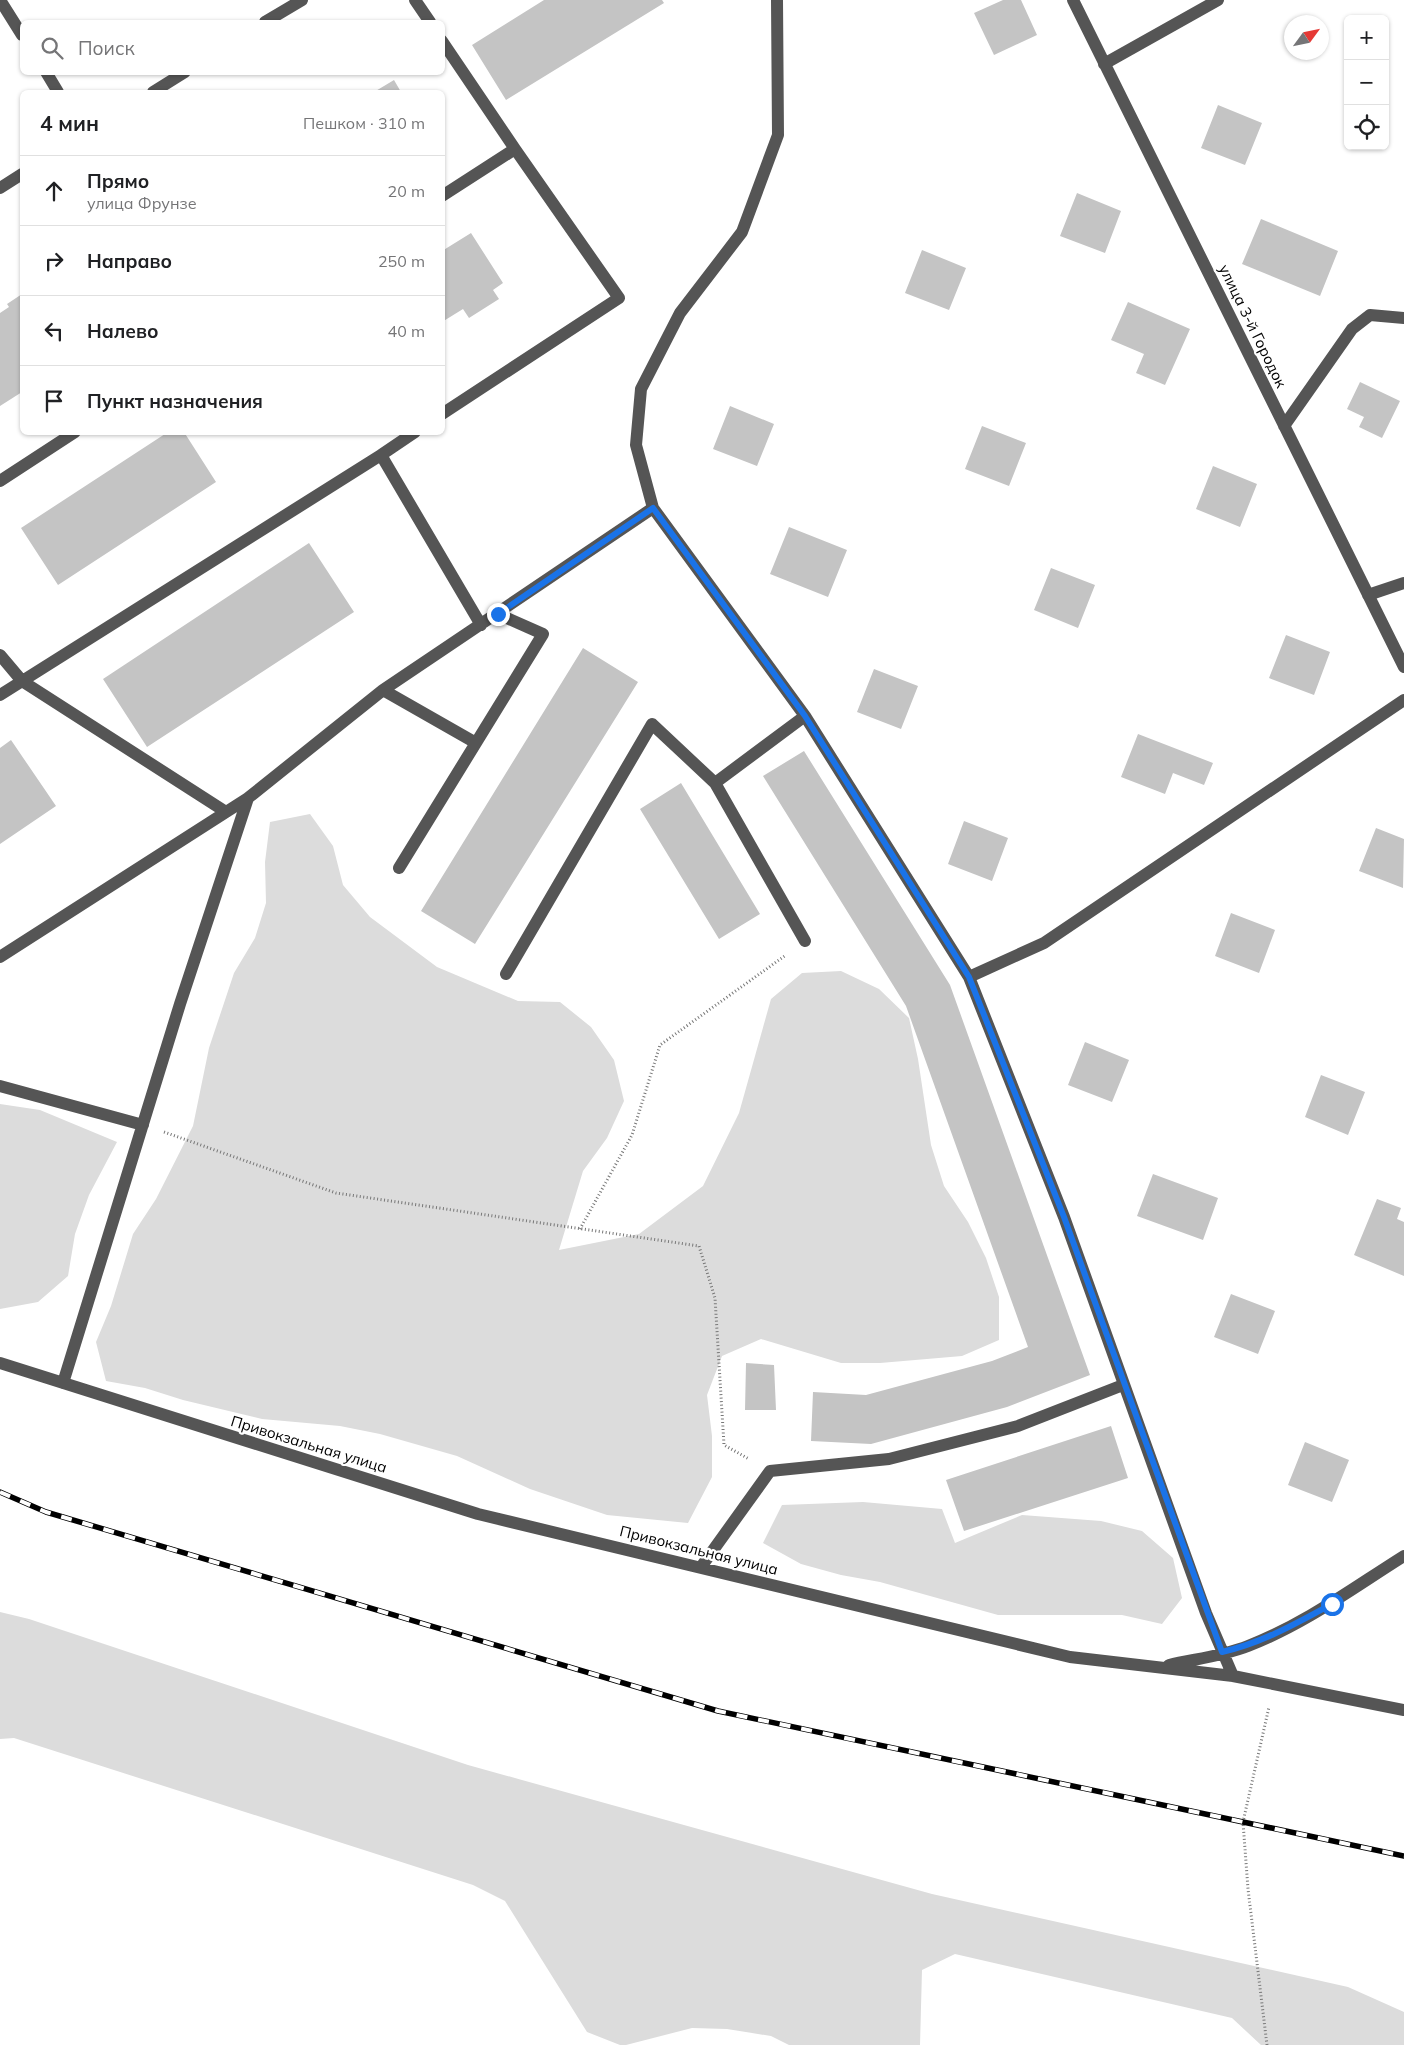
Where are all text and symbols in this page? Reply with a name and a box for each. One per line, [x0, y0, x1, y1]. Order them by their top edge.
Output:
north arrow [1284, 15, 1329, 60]
map controls [1344, 15, 1389, 150]
button: + [1344, 15, 1389, 60]
search box [20, 20, 445, 75]
icon: search [38, 34, 66, 62]
text: Поиск [78, 36, 135, 60]
button: − [1344, 60, 1389, 105]
button: locate [1344, 105, 1389, 150]
text: 4 мин [40, 110, 99, 136]
text: Пешком · 310 m [303, 113, 425, 133]
text: Прямо [87, 169, 149, 193]
icon: ahead [40, 177, 68, 205]
text: 20 m [388, 181, 425, 201]
text: улица Фрунзе [87, 193, 197, 213]
icon: right [40, 247, 68, 275]
text: Направо [87, 249, 172, 273]
text: 250 m [378, 251, 425, 271]
street label: улица 3-й Городок [1215, 261, 1292, 392]
icon: left [40, 317, 68, 345]
text: Налево [87, 319, 159, 343]
text: 40 m [388, 321, 425, 341]
icon: arrive [40, 387, 68, 415]
text: Пункт назначения [87, 389, 263, 413]
route end [487, 603, 510, 626]
street label: Привокзальная улица [229, 1411, 389, 1477]
street label: Привокзальная улица [618, 1521, 780, 1579]
route start [1321, 1593, 1344, 1616]

